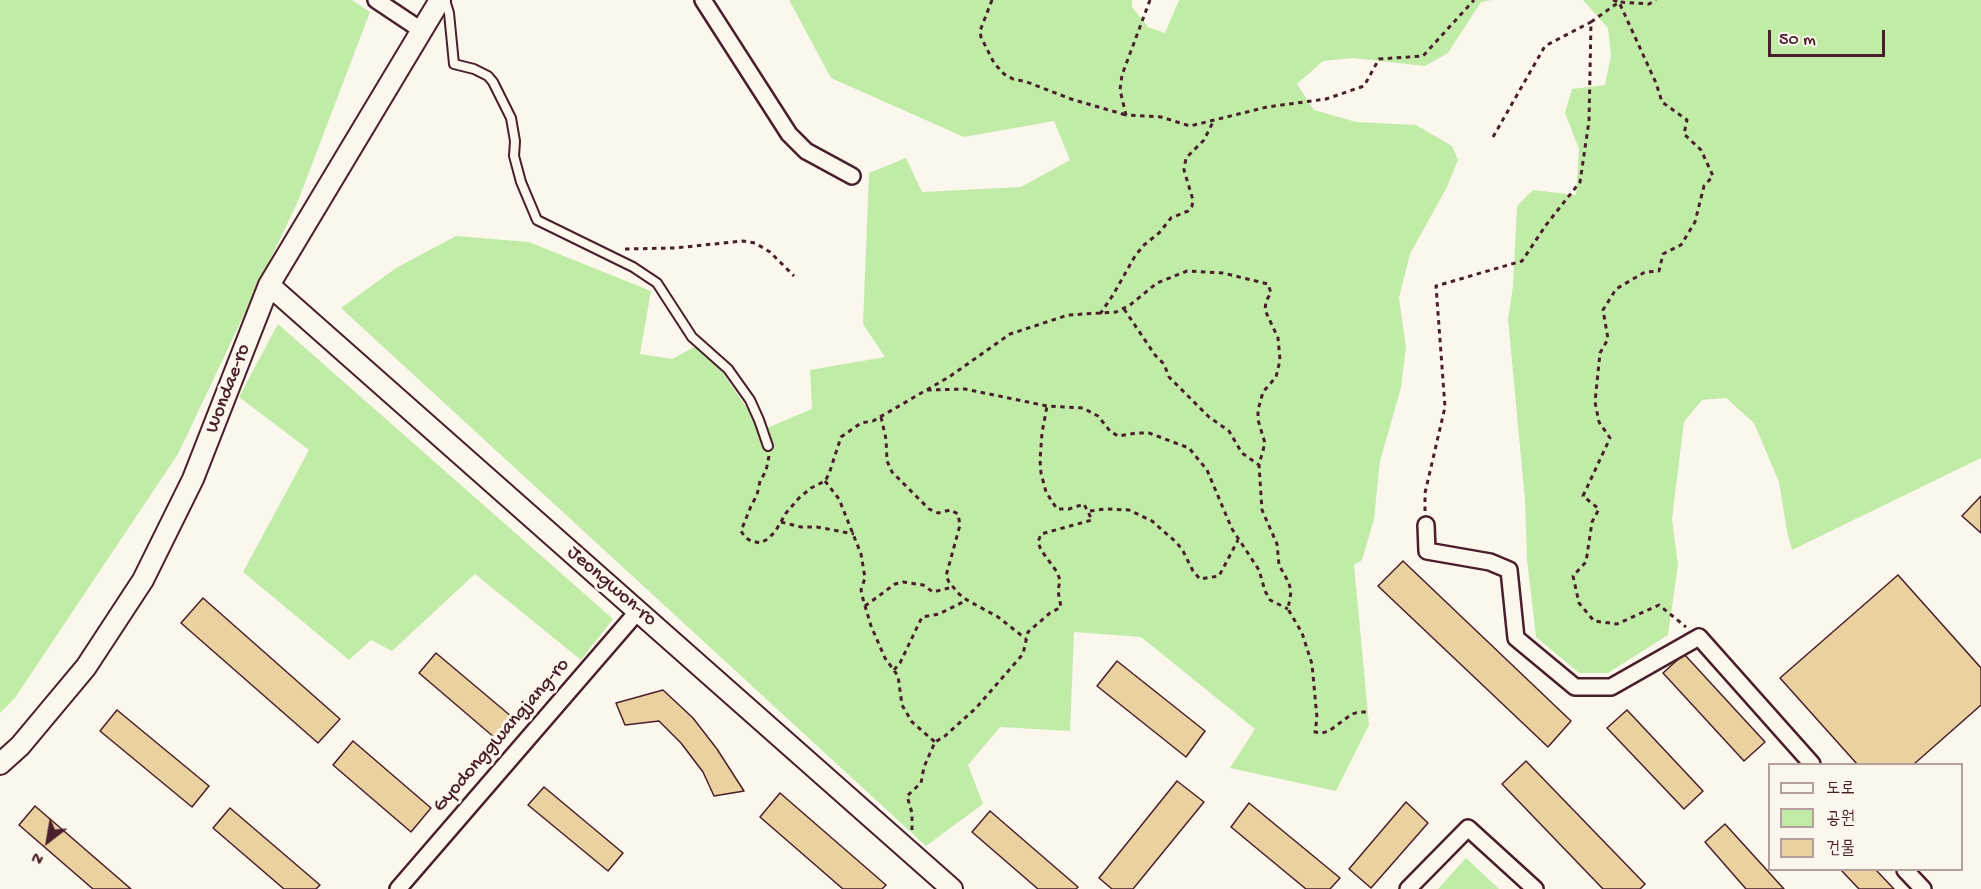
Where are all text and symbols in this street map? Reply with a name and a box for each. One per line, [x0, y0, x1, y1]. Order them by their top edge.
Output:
scale bar [1771, 18, 1888, 56]
text: 50 m [1779, 30, 1816, 51]
street label: Wondae-ro [201, 341, 257, 437]
street label: Jeongwon-ro [561, 541, 661, 633]
street label: Gyodonggwangjang-ro [429, 654, 575, 818]
legend [1768, 763, 1963, 871]
text: 도로 [1826, 779, 1855, 800]
text: 공원 [1826, 809, 1855, 830]
north arrow [18, 811, 78, 871]
text: 건물 [1826, 839, 1855, 860]
text: N [29, 846, 48, 868]

